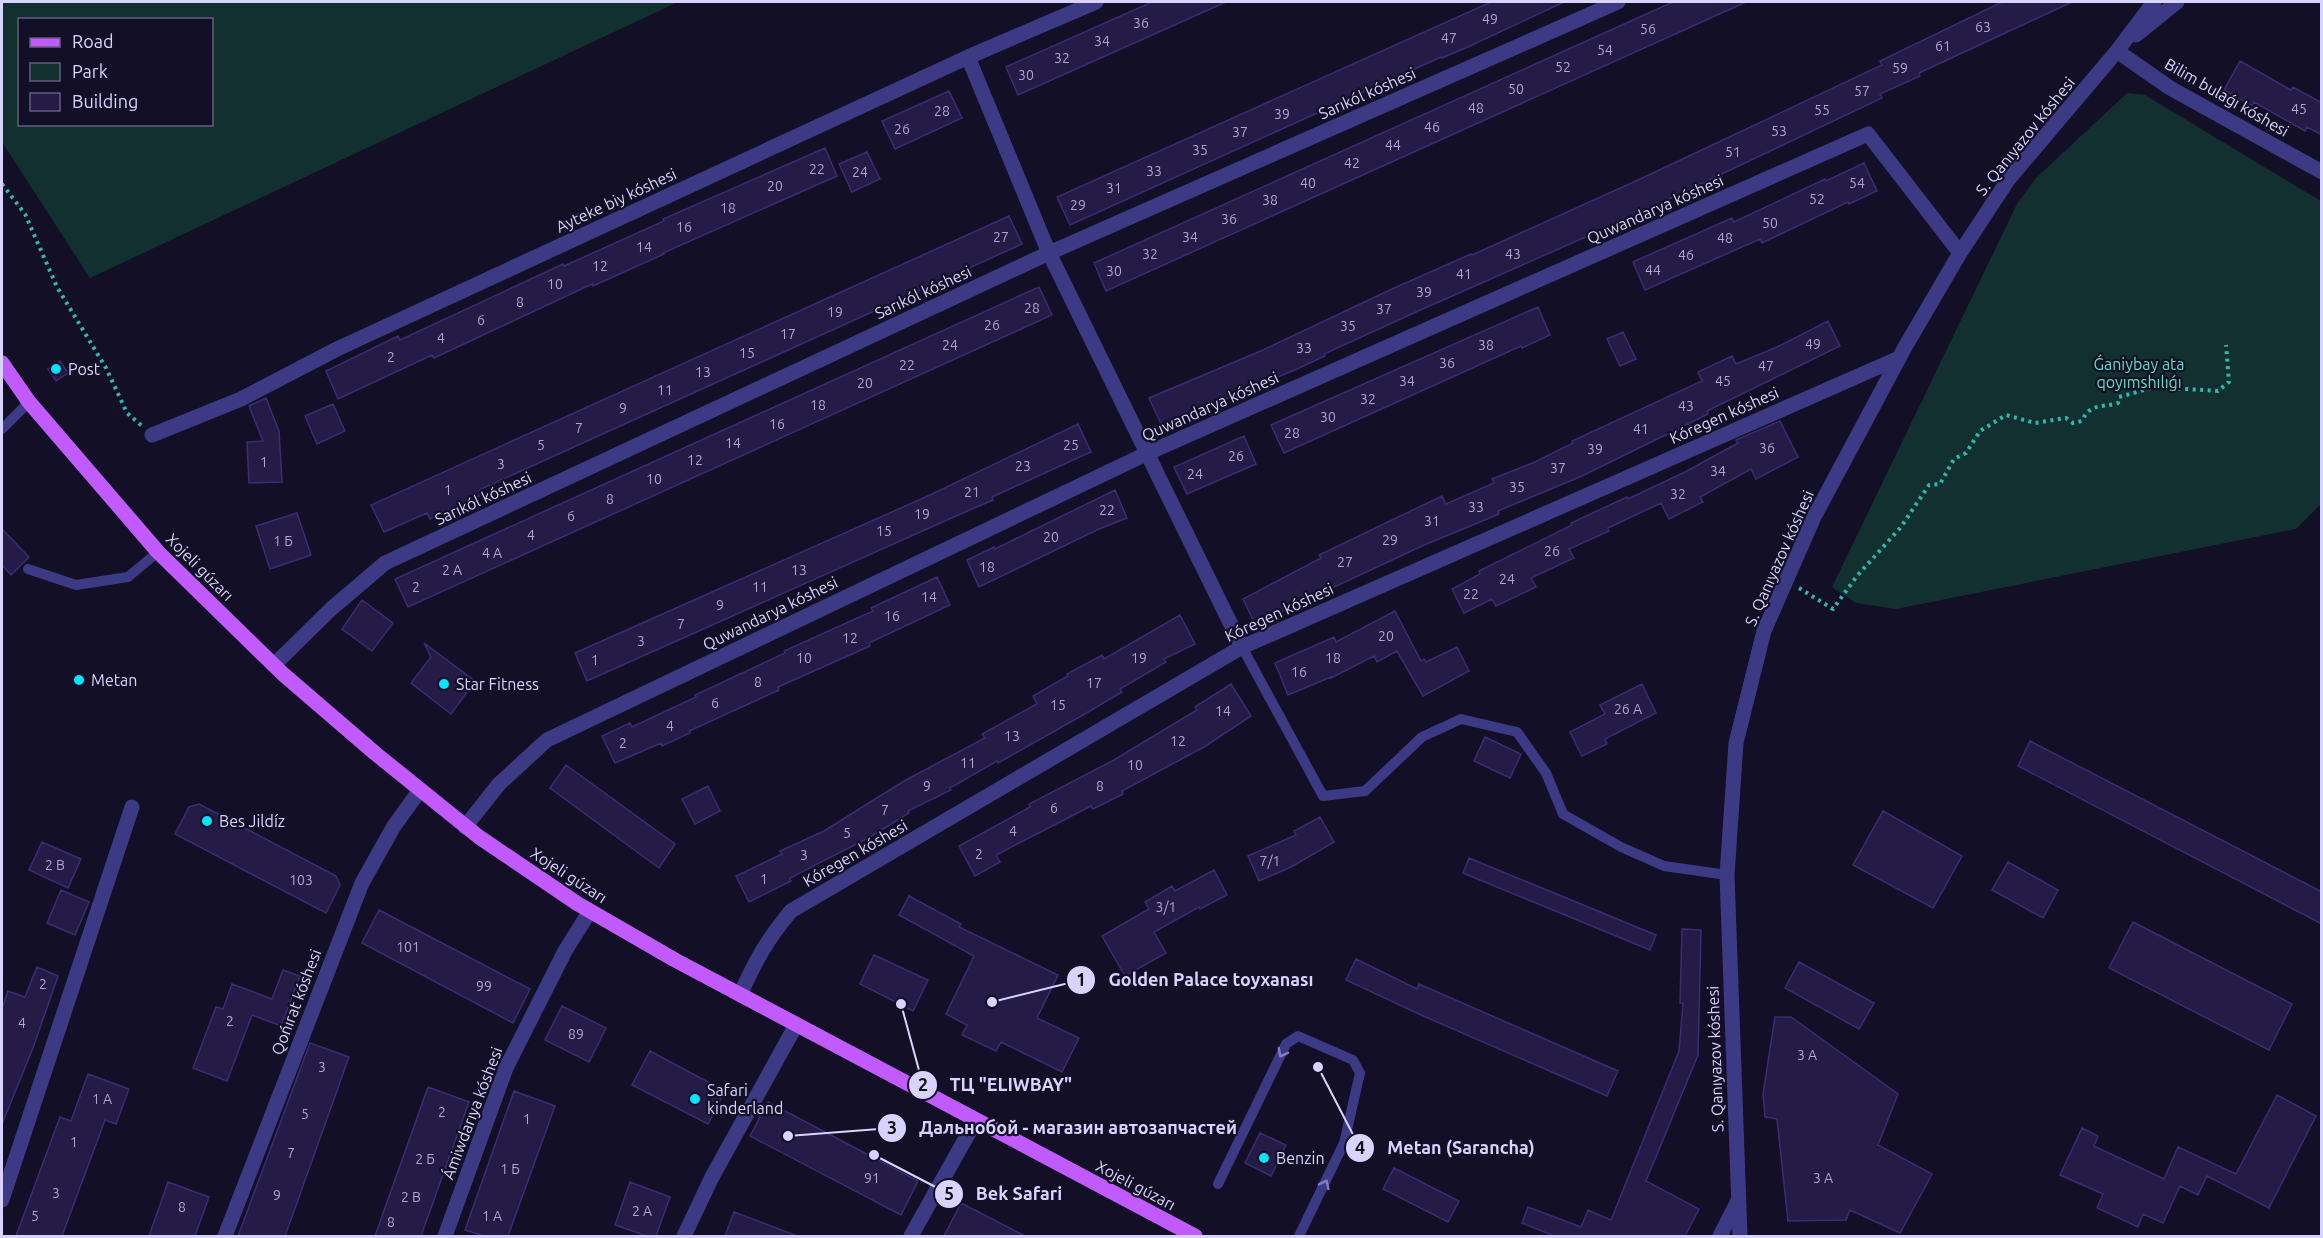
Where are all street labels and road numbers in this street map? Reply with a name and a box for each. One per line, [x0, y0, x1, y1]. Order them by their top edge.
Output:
street label: Bilim bulaǵı kóshesi [2162, 54, 2292, 140]
street label: Sarıkól kóshesi [1316, 64, 1418, 122]
street label: S. Qanıyazov kóshesi [1972, 73, 2078, 199]
street label: Ayteke biy kóshesi [553, 164, 679, 236]
street label: Quwandarya kóshesi [1584, 171, 1726, 247]
street label: Sarıkól kóshesi [872, 262, 974, 322]
street label: Quwandarya kóshesi [1139, 368, 1281, 444]
street label: Kóregen kóshesi [1667, 383, 1781, 447]
street label: Sarıkól kóshesi [432, 468, 534, 528]
street label: S. Qanıyazov kóshesi [1741, 487, 1817, 629]
street label: Xojeli gúzarı [163, 530, 237, 604]
street label: Quwandarya kóshesi [700, 573, 840, 653]
street label: Kóregen kóshesi [1222, 579, 1336, 645]
street label: Kóregen kóshesi [800, 816, 910, 890]
street label: Xojeli gúzarı [527, 844, 611, 906]
street label: Qońırat kóshesi [268, 947, 324, 1057]
street label: S. Qanıyazov kóshesi [1703, 985, 1727, 1133]
street label: Ámiwdarıya kóshesi [437, 1044, 506, 1182]
street label: Xojeli gúzarı [1093, 1157, 1179, 1213]

